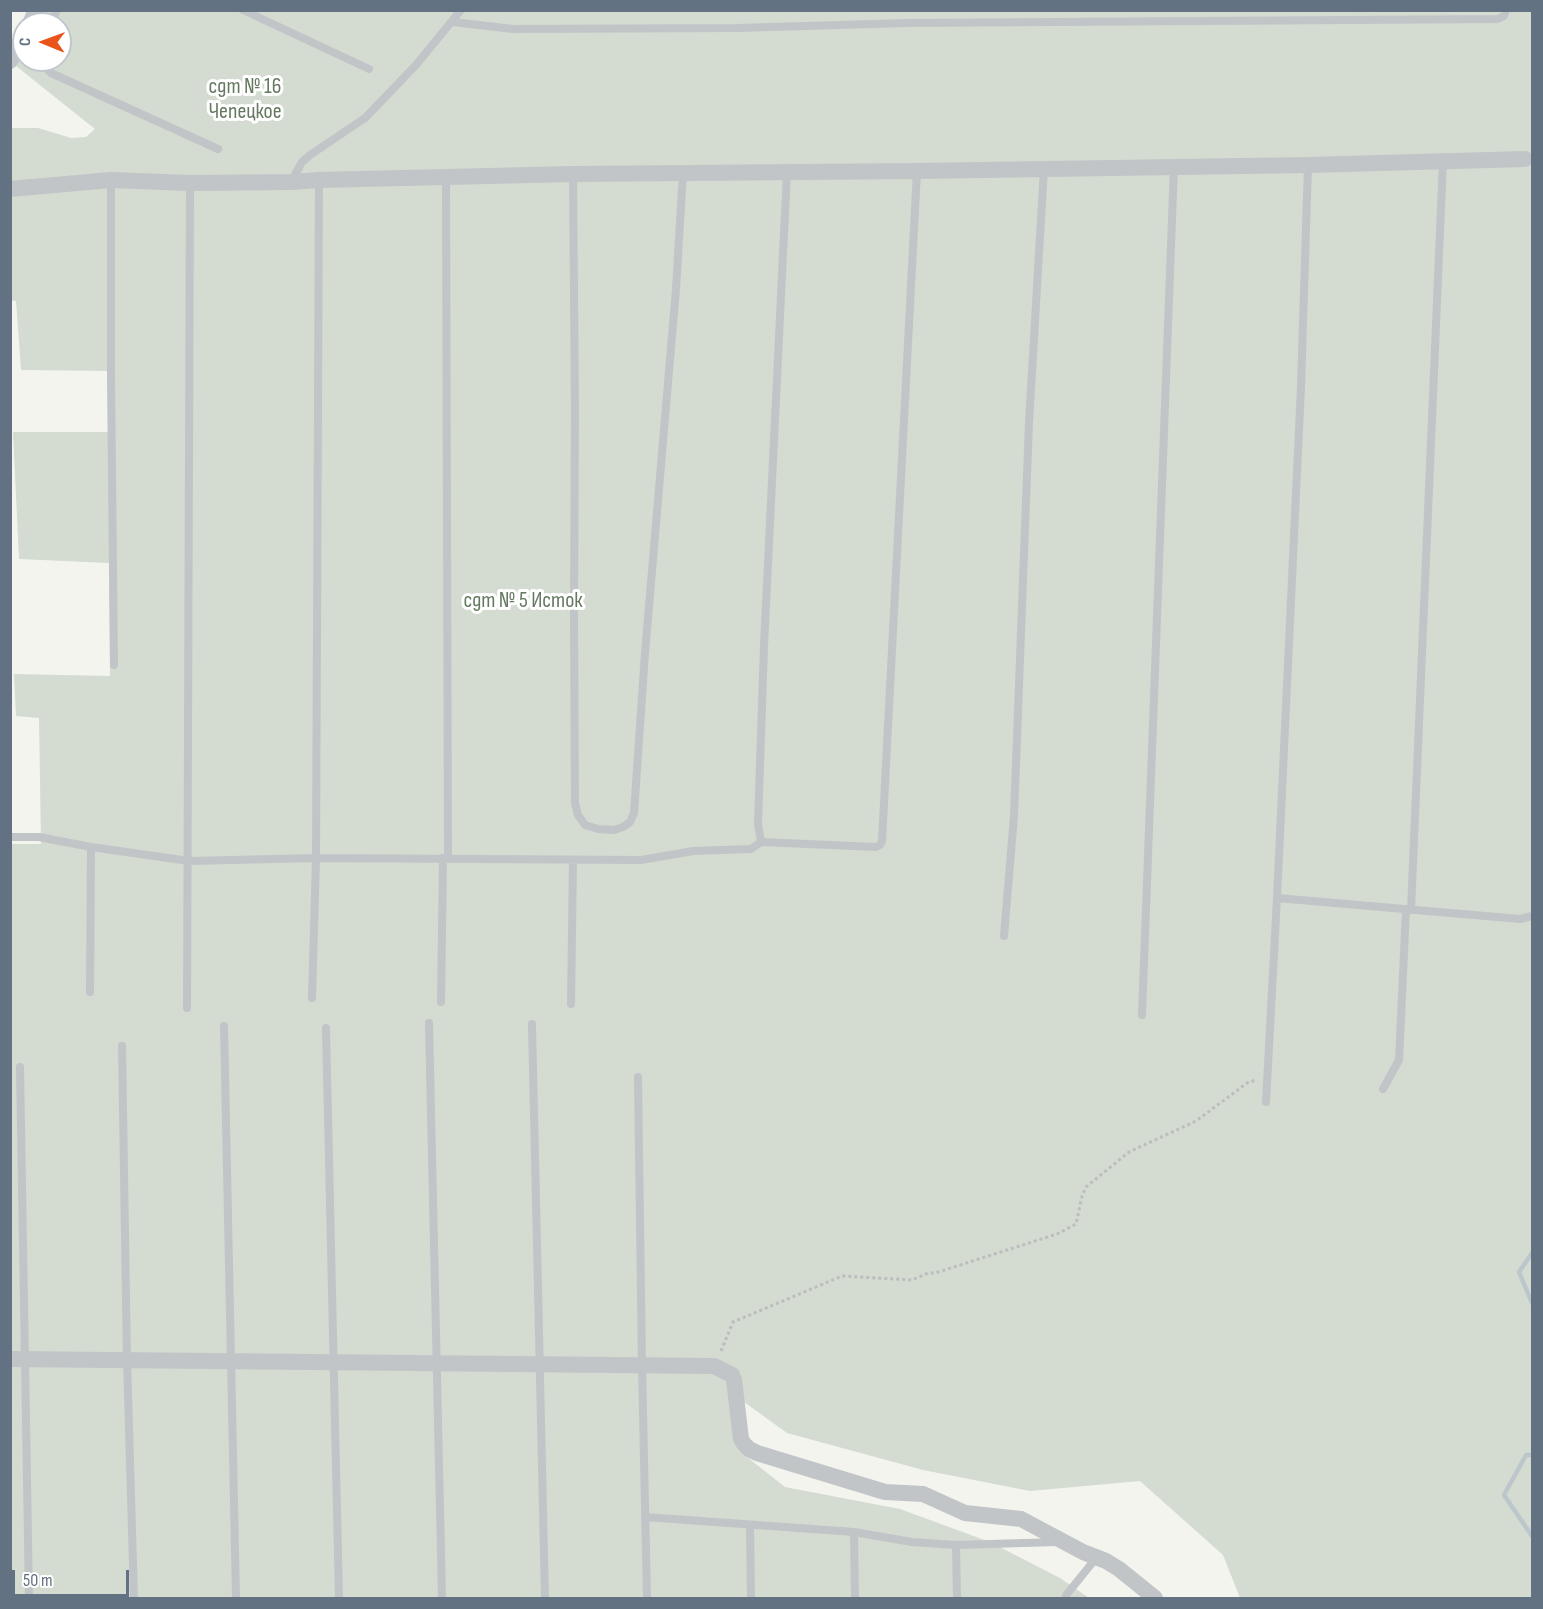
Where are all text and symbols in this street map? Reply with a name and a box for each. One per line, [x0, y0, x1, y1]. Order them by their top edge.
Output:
north arrow [12, 12, 72, 72]
text: С [16, 37, 35, 46]
park label: сдт № 16 Чепецкое [208, 74, 282, 125]
park label: сдт № 5 Исток [463, 588, 583, 614]
scale bar [15, 1558, 132, 1596]
text: 50 m [23, 1570, 53, 1591]

